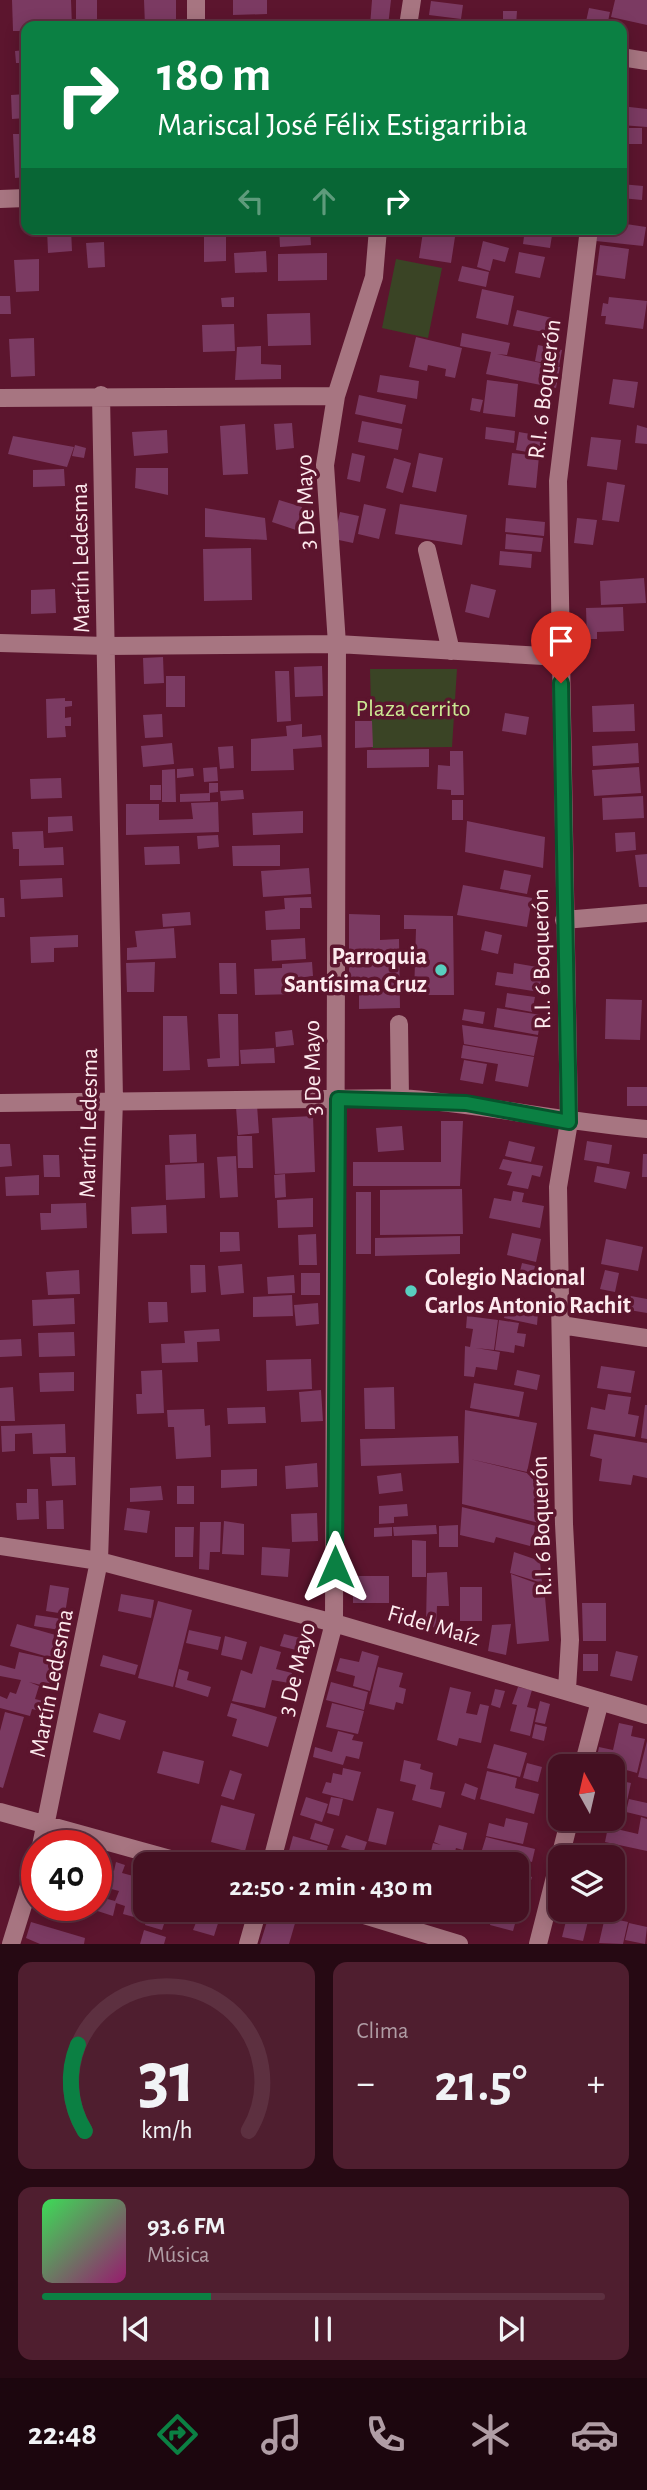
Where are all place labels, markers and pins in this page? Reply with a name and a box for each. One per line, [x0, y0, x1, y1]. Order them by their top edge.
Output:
pin [531, 611, 591, 683]
place label: Parroquia Santísima Cruz [284, 945, 427, 997]
marker: Parroquia Santísima Cruz [433, 962, 449, 978]
place label: Colegio Nacional Carlos Antonio Rachit [425, 1266, 631, 1318]
marker: Colegio Nacional Carlos Antonio Rachit [403, 1283, 419, 1299]

